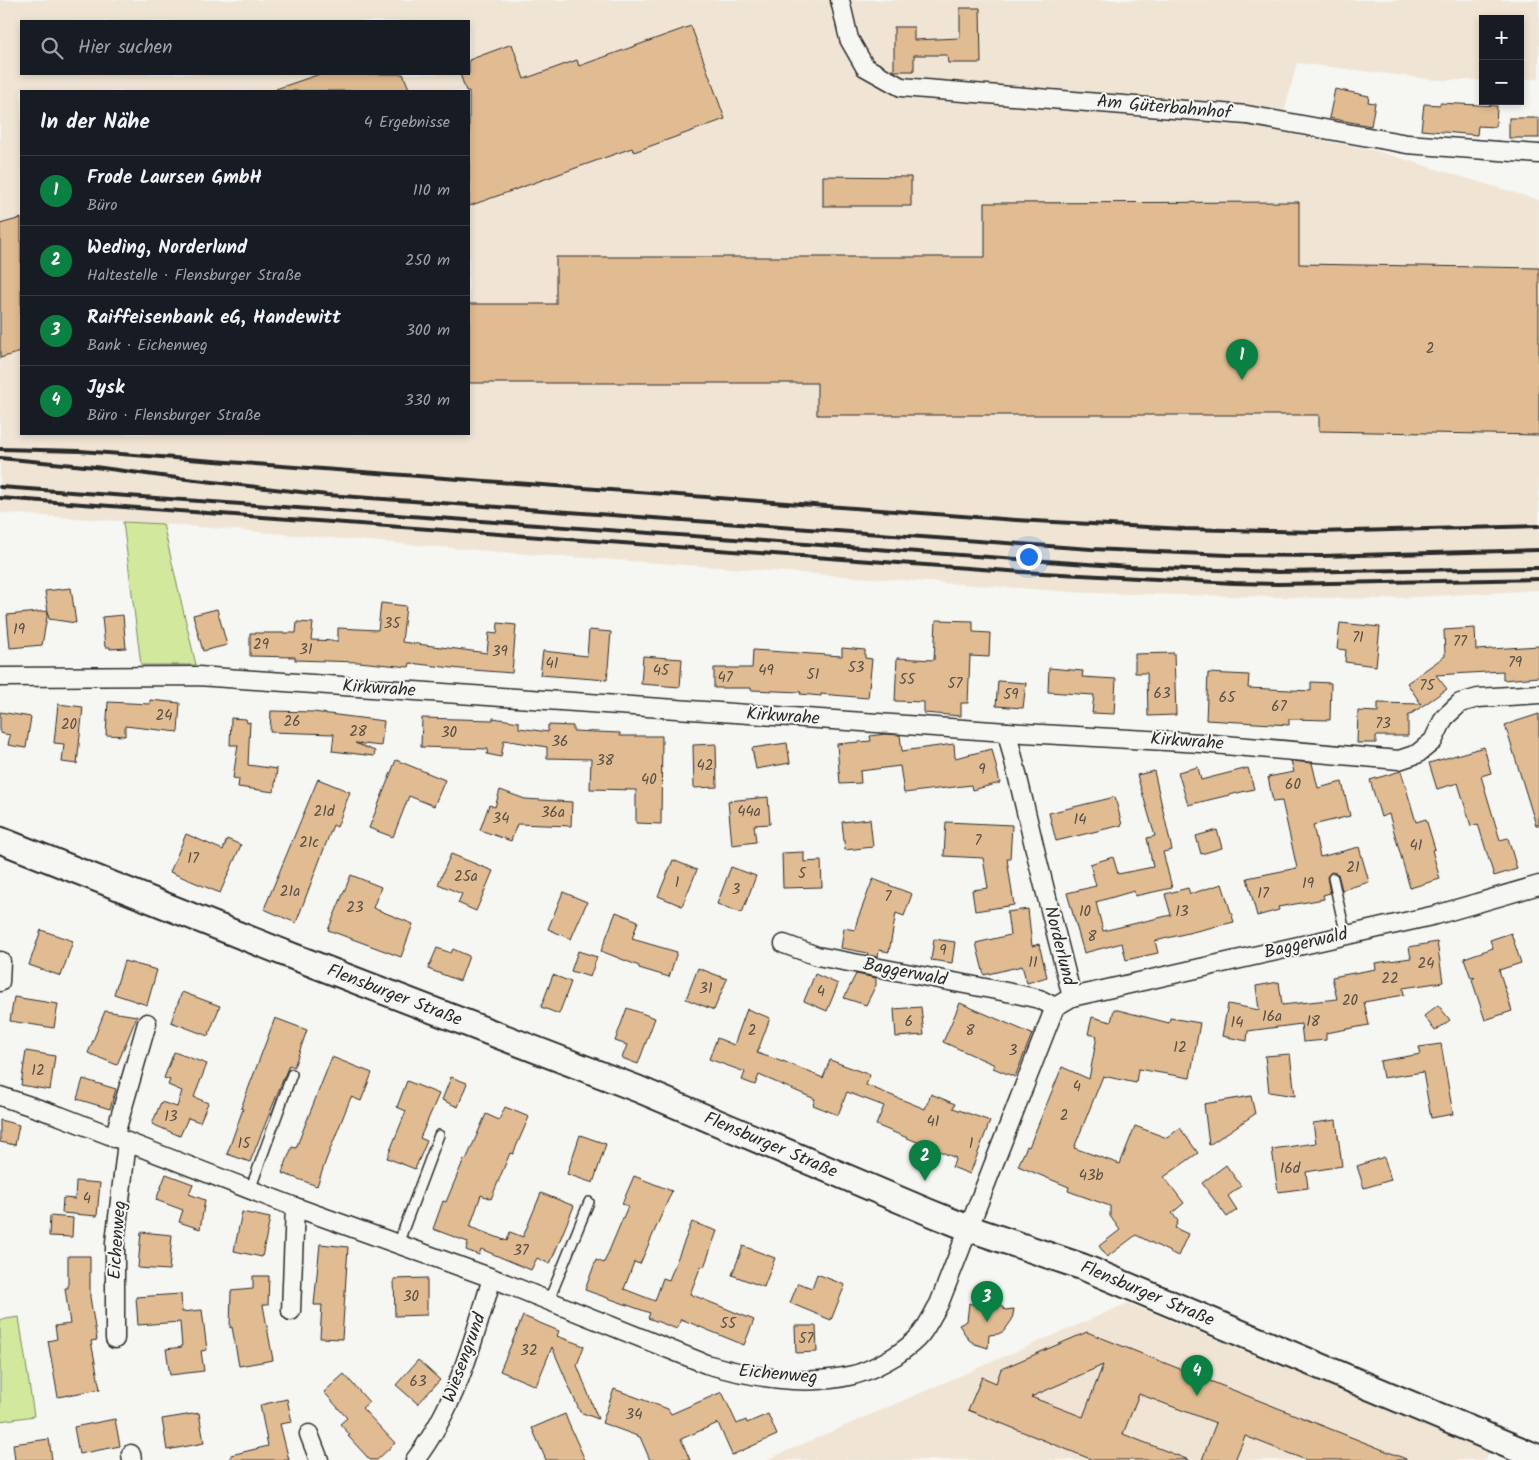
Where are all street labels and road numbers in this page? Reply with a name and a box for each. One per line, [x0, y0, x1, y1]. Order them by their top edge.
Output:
street label: Am Güterbahnhof [1096, 88, 1235, 129]
street label: Kirkwrahe [341, 672, 417, 706]
street label: Kirkwrahe [745, 700, 821, 734]
street label: Kirkwrahe [1149, 725, 1225, 759]
street label: Norderlund [1035, 903, 1083, 990]
street label: Baggerwald [1261, 920, 1352, 968]
street label: Baggerwald [861, 951, 950, 996]
street label: Flensburger Straße [323, 956, 466, 1035]
street label: Flensburger Straße [699, 1104, 842, 1186]
street label: Eichenweg [101, 1200, 135, 1280]
street label: Flensburger Straße [1076, 1253, 1219, 1335]
street label: Wiesengrund [435, 1308, 495, 1407]
street label: Eichenweg [737, 1357, 819, 1393]

